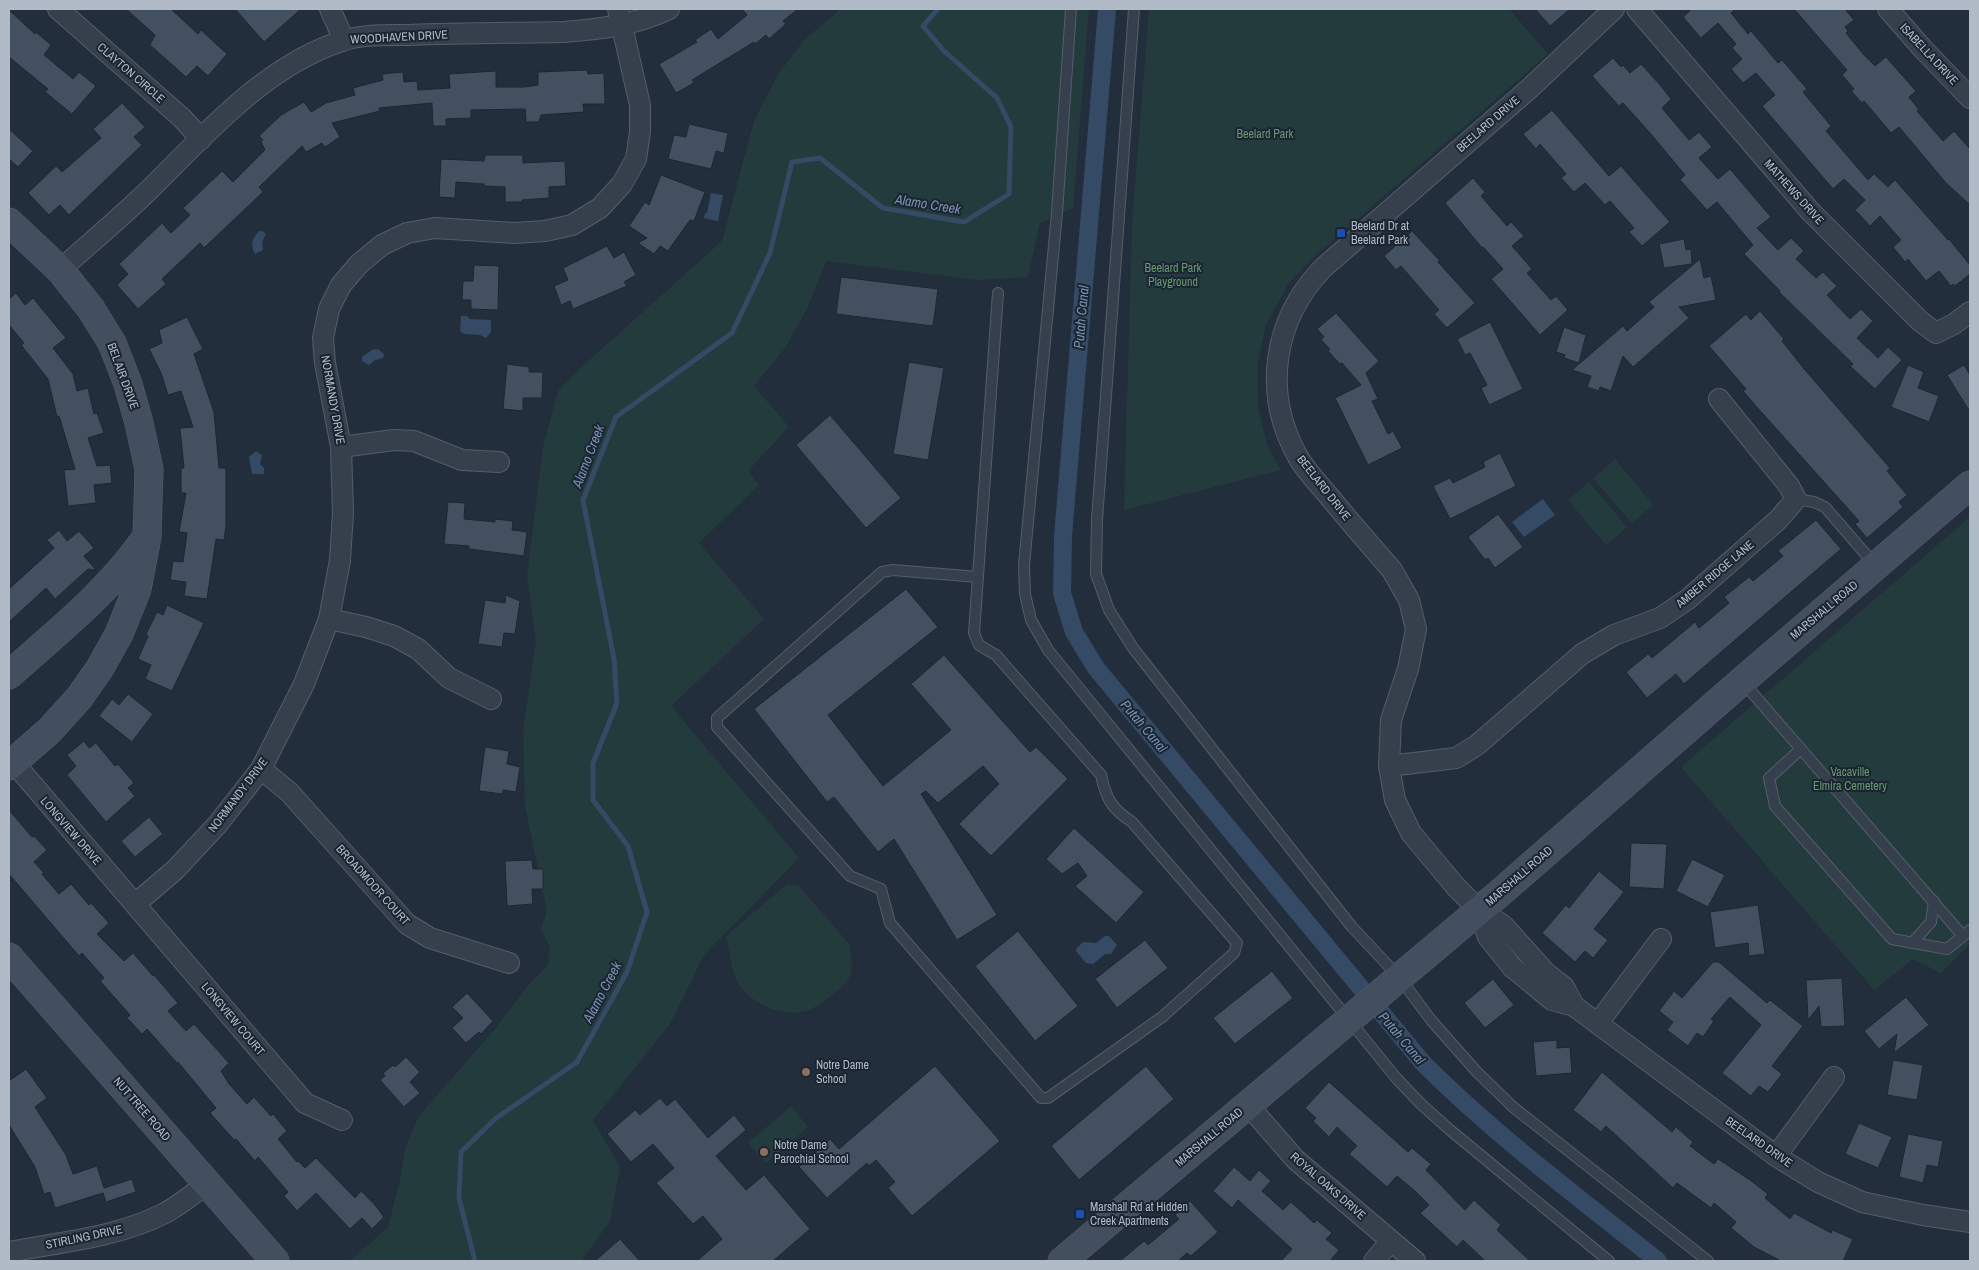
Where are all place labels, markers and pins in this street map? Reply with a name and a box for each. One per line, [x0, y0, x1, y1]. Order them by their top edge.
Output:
place label: Beelard Dr at Beelard Park [1351, 218, 1409, 248]
marker: Beelard Dr at Beelard Park [1335, 227, 1347, 239]
place label: Notre Dame School [816, 1057, 869, 1087]
marker: Notre Dame School [800, 1066, 812, 1078]
place label: Notre Dame Parochial School [774, 1137, 848, 1167]
marker: Notre Dame Parochial School [758, 1146, 770, 1158]
place label: Marshall Rd at Hidden Creek Apartments [1090, 1199, 1188, 1229]
marker: Marshall Rd at Hidden Creek Apartments [1074, 1208, 1086, 1220]

